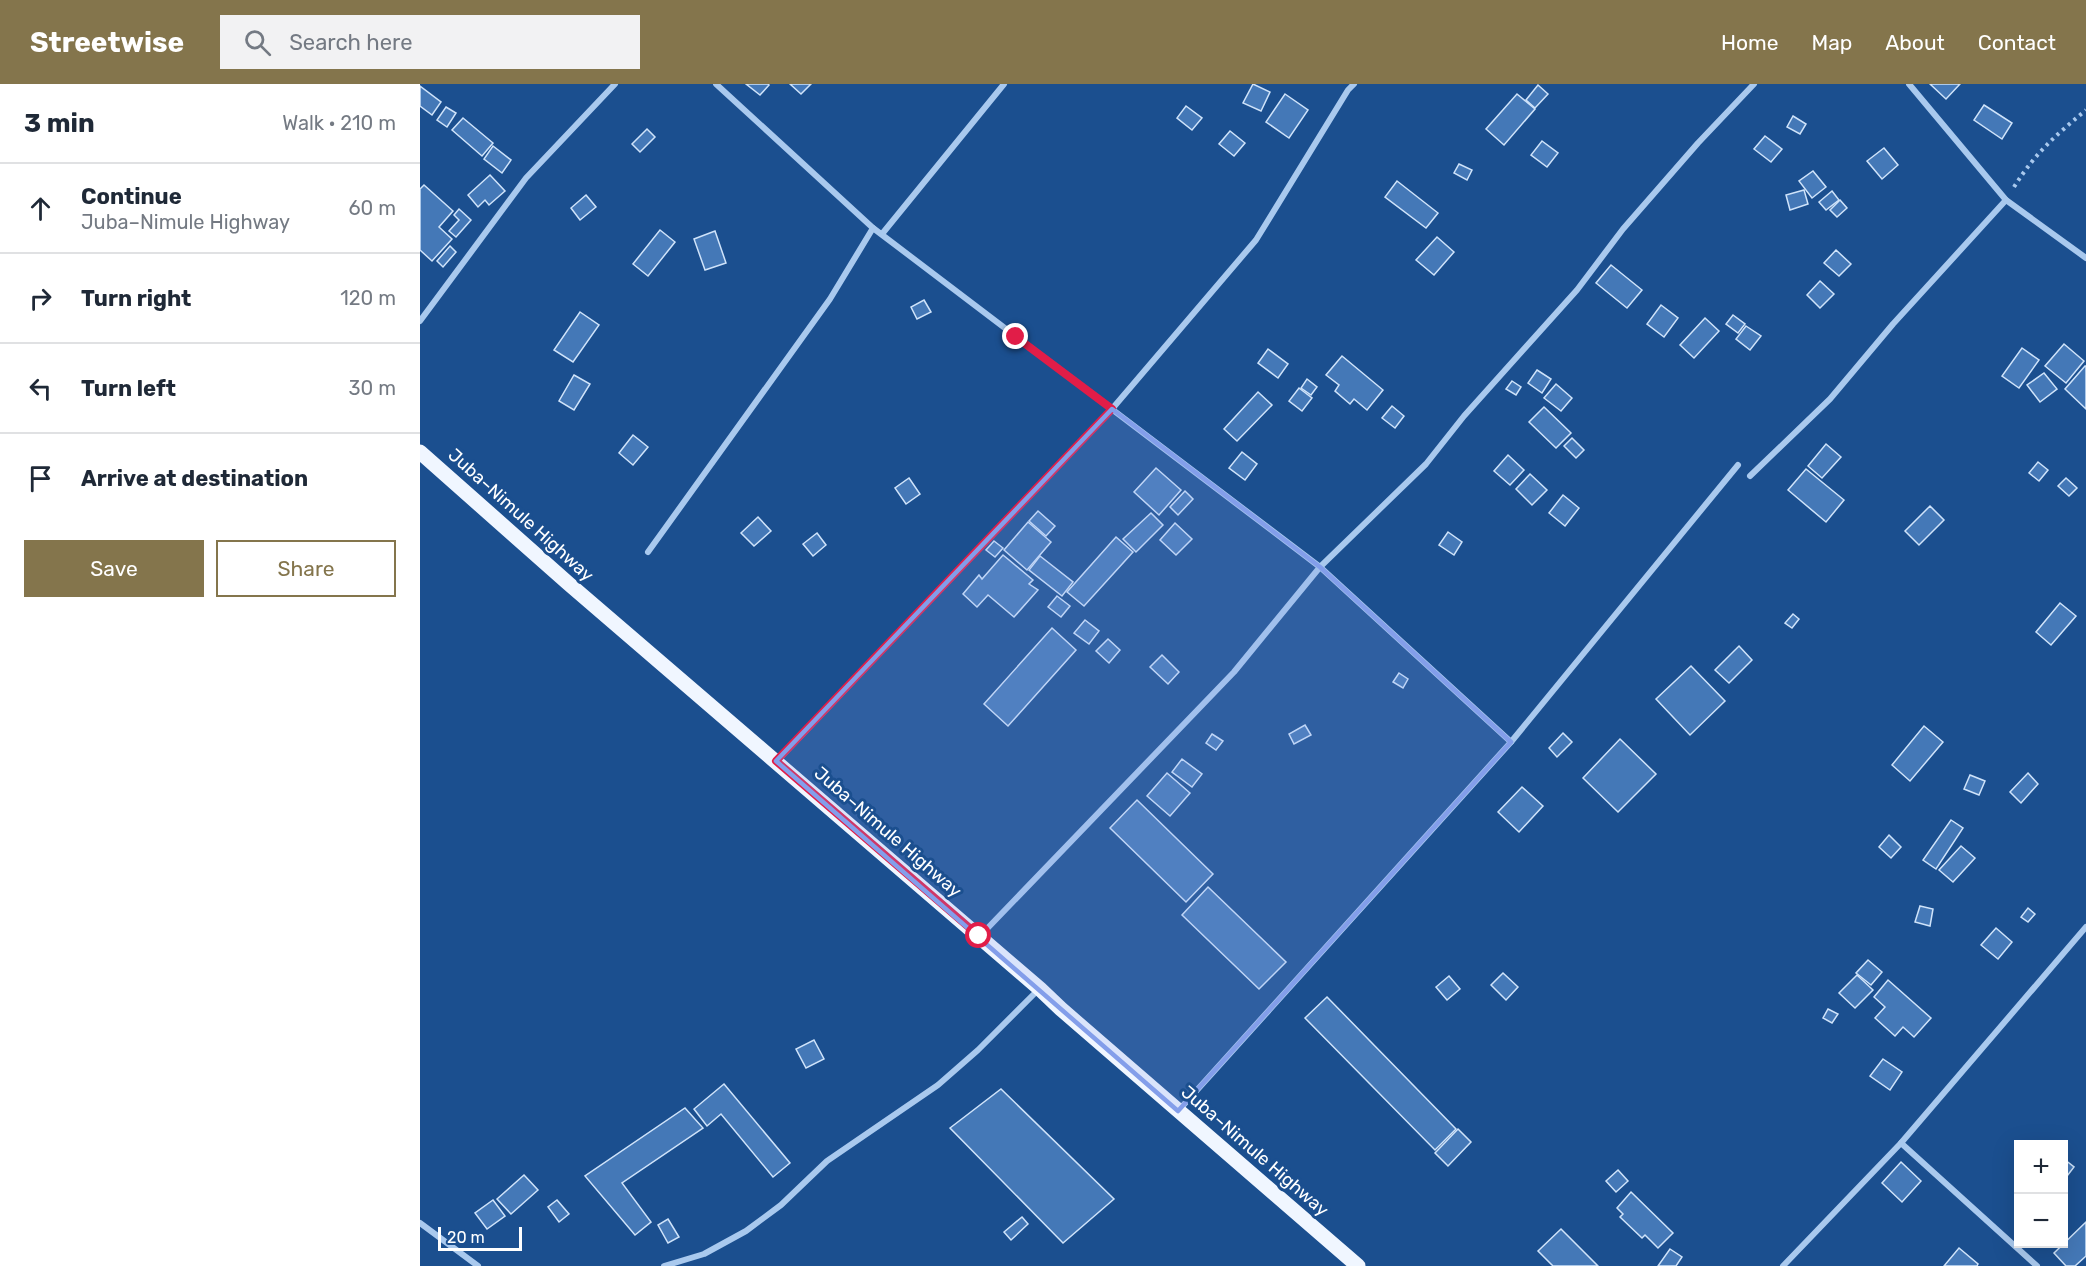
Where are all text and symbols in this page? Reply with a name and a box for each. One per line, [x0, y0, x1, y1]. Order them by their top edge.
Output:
search box [220, 15, 640, 69]
text: Streetwise [30, 26, 184, 59]
icon: search [241, 26, 274, 59]
text: Search here [289, 29, 413, 56]
text: Home [1721, 30, 1778, 55]
text: Map [1811, 30, 1852, 55]
text: About [1885, 30, 1945, 55]
text: Contact [1978, 30, 2056, 55]
text: 3 min [24, 108, 95, 139]
text: Walk · 210 m [282, 111, 396, 135]
text: Continue [81, 183, 182, 210]
icon: ahead [24, 192, 57, 225]
text: 60 m [349, 196, 396, 220]
text: Juba–Nimule Highway [81, 210, 290, 234]
icon: right [24, 282, 57, 315]
text: Turn right [81, 285, 191, 312]
text: 120 m [340, 286, 396, 310]
route end [1002, 323, 1028, 349]
icon: left [24, 372, 57, 405]
text: Turn left [81, 375, 176, 402]
text: 30 m [349, 376, 396, 400]
street label: Juba–Nimule Highway [444, 444, 598, 586]
icon: arrive [24, 462, 57, 495]
text: Arrive at destination [81, 465, 308, 492]
button: Save [24, 540, 204, 597]
button: Share [216, 540, 396, 597]
street label: Juba–Nimule Highway [810, 762, 966, 902]
route start [965, 922, 991, 948]
street label: Juba–Nimule Highway [1177, 1081, 1333, 1221]
map controls [2014, 1140, 2068, 1248]
button: + [2014, 1140, 2068, 1194]
button: − [2014, 1194, 2068, 1248]
scale bar [438, 1224, 522, 1252]
text: 20 m [447, 1228, 485, 1247]

